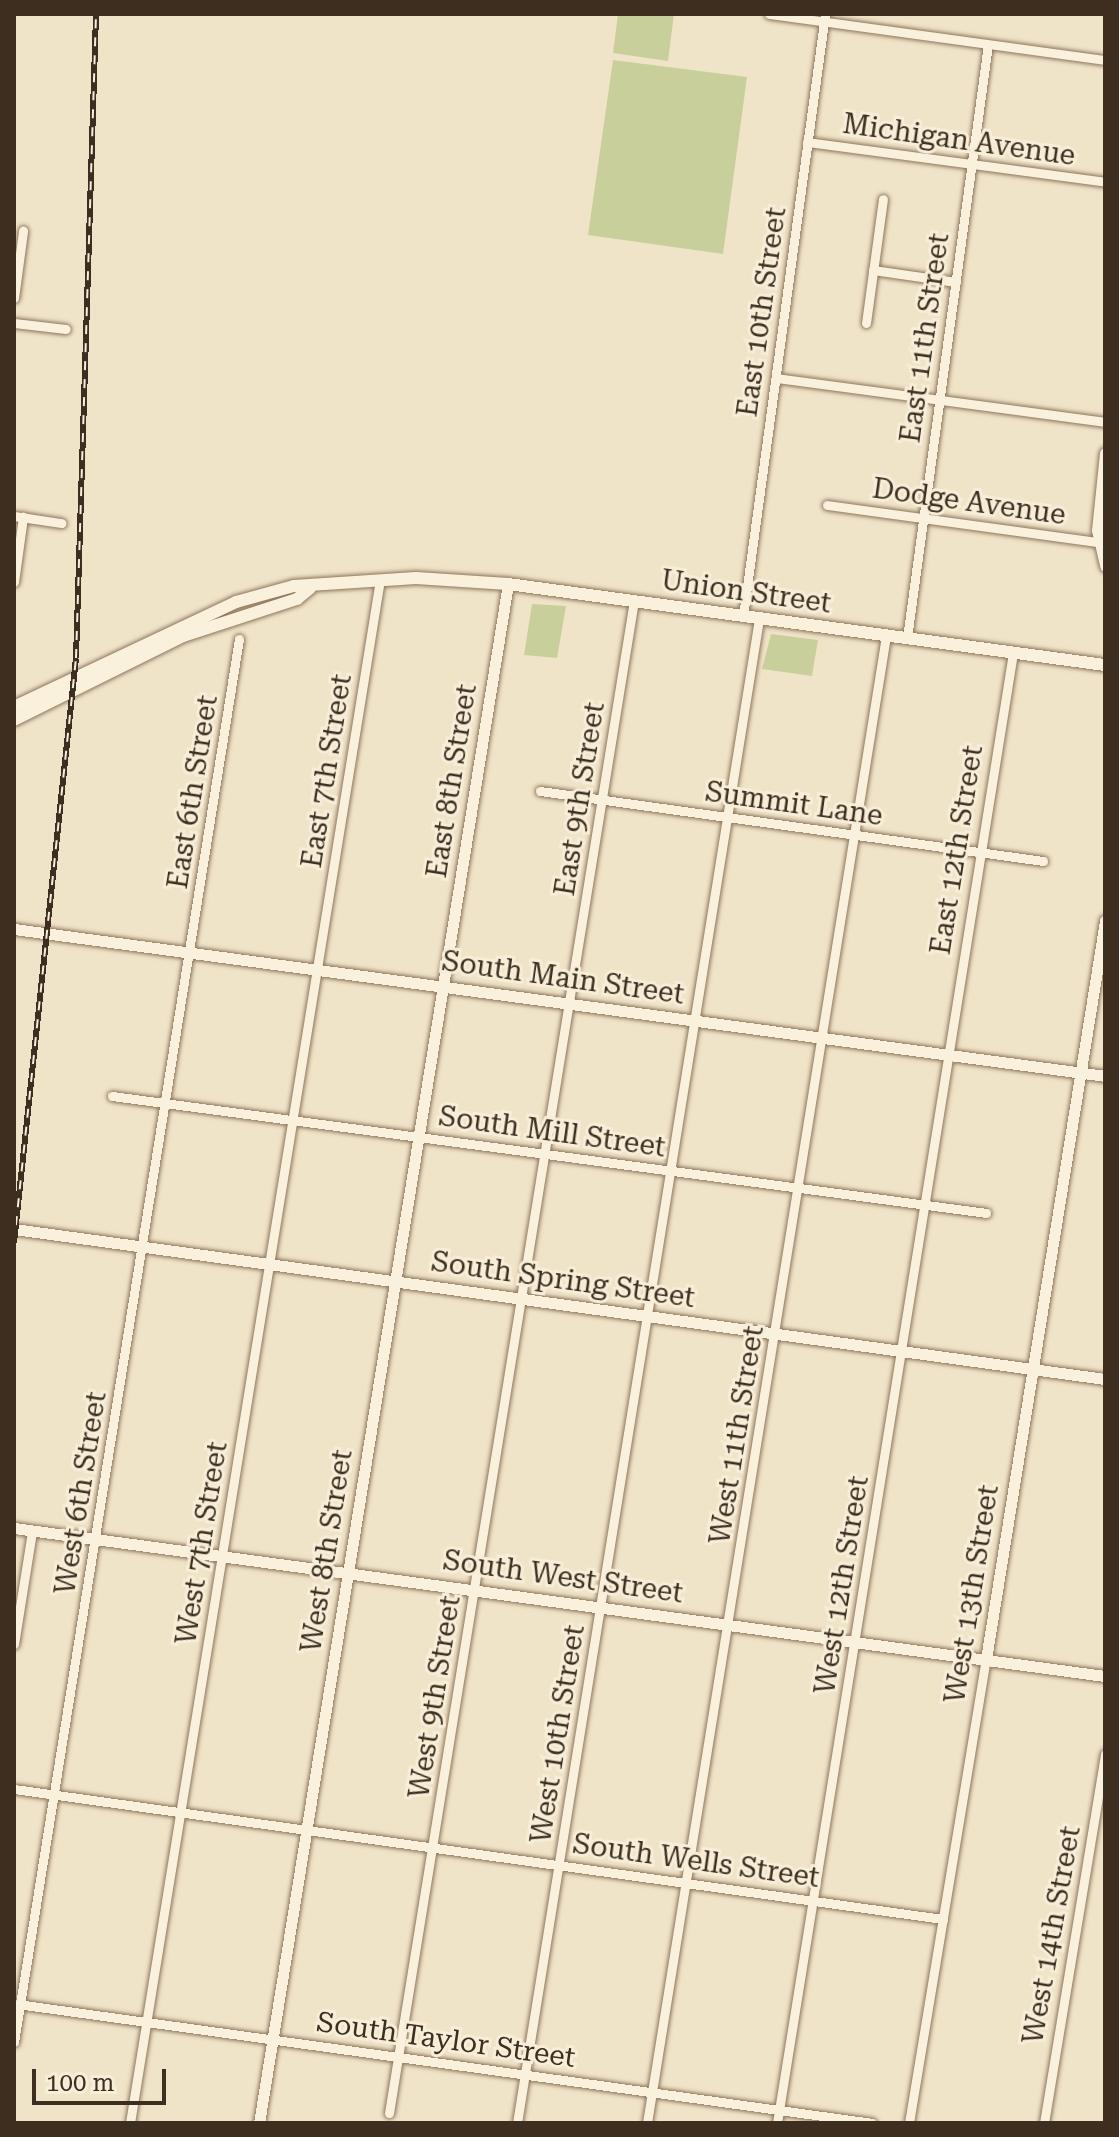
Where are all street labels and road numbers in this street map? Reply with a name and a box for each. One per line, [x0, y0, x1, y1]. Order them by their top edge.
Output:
street label: Michigan Avenue [841, 107, 1077, 173]
street label: East 10th Street [731, 205, 793, 419]
street label: East 11th Street [894, 231, 956, 445]
street label: Dodge Avenue [870, 472, 1068, 532]
street label: Union Street [659, 563, 833, 621]
street label: East 7th Street [295, 672, 359, 870]
street label: East 8th Street [420, 682, 484, 880]
street label: East 6th Street [161, 693, 225, 891]
street label: East 9th Street [548, 700, 612, 898]
street label: East 12th Street [924, 743, 990, 957]
street label: Summit Lane [703, 775, 885, 833]
street label: South Main Street [440, 944, 686, 1012]
street label: South Mill Street [437, 1099, 667, 1165]
street label: South Spring Street [429, 1245, 697, 1315]
street label: West 11th Street [703, 1323, 771, 1547]
street label: West 6th Street [48, 1389, 114, 1597]
street label: West 7th Street [169, 1439, 235, 1647]
street label: West 8th Street [294, 1447, 360, 1655]
street label: West 12th Street [808, 1473, 876, 1697]
street label: West 13th Street [938, 1482, 1006, 1706]
street label: South West Street [441, 1544, 685, 1610]
street label: West 9th Street [402, 1593, 468, 1801]
street label: West 10th Street [524, 1622, 592, 1846]
street label: West 14th Street [1016, 1823, 1088, 2047]
street label: South Wells Street [571, 1827, 821, 1895]
street label: South Taylor Street [315, 2005, 577, 2075]

